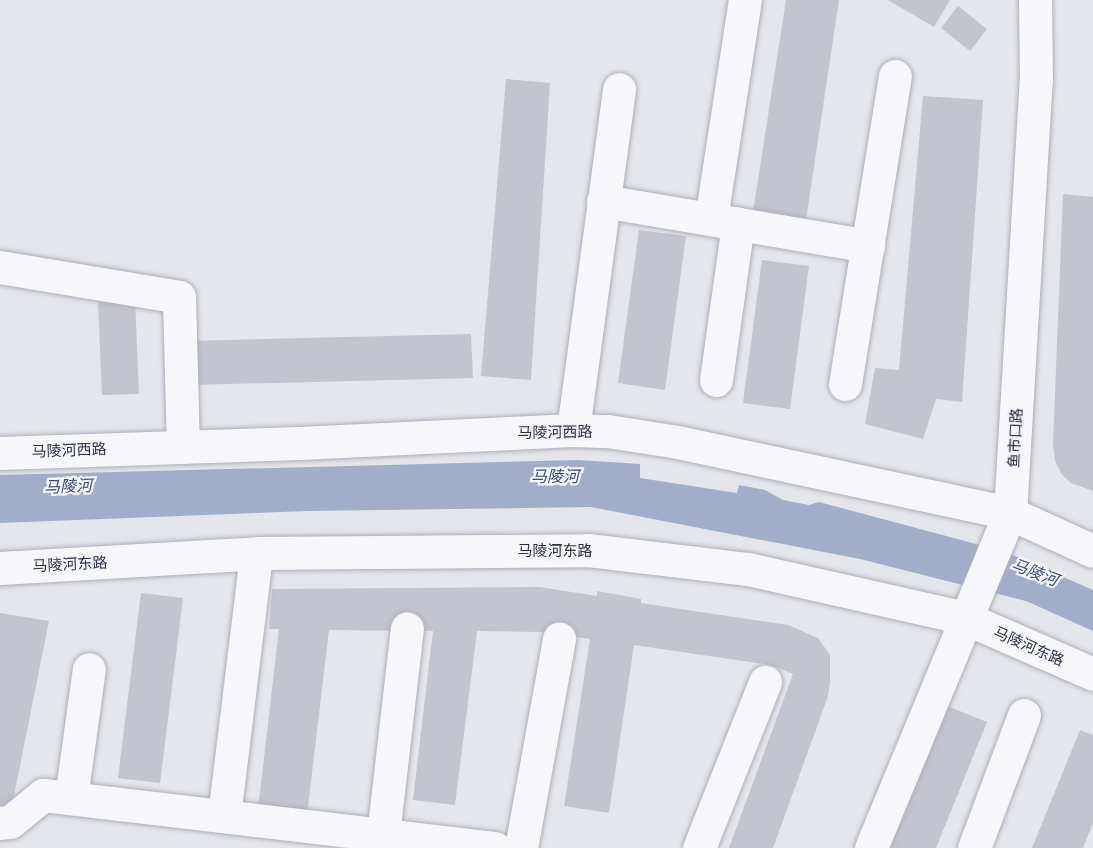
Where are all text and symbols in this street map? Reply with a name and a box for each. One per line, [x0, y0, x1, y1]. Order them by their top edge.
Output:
street label: 鱼市口路 [1004, 408, 1026, 468]
street label: 马陵河西路 [517, 422, 593, 442]
street label: 马陵河西路 [31, 440, 107, 460]
water label: 马陵河 [531, 466, 579, 486]
water label: 马陵河 [44, 476, 92, 496]
street label: 马陵河东路 [518, 542, 592, 560]
street label: 马陵河东路 [32, 553, 108, 575]
water label: 马陵河 [1009, 554, 1061, 590]
street label: 马陵河东路 [991, 623, 1067, 669]

